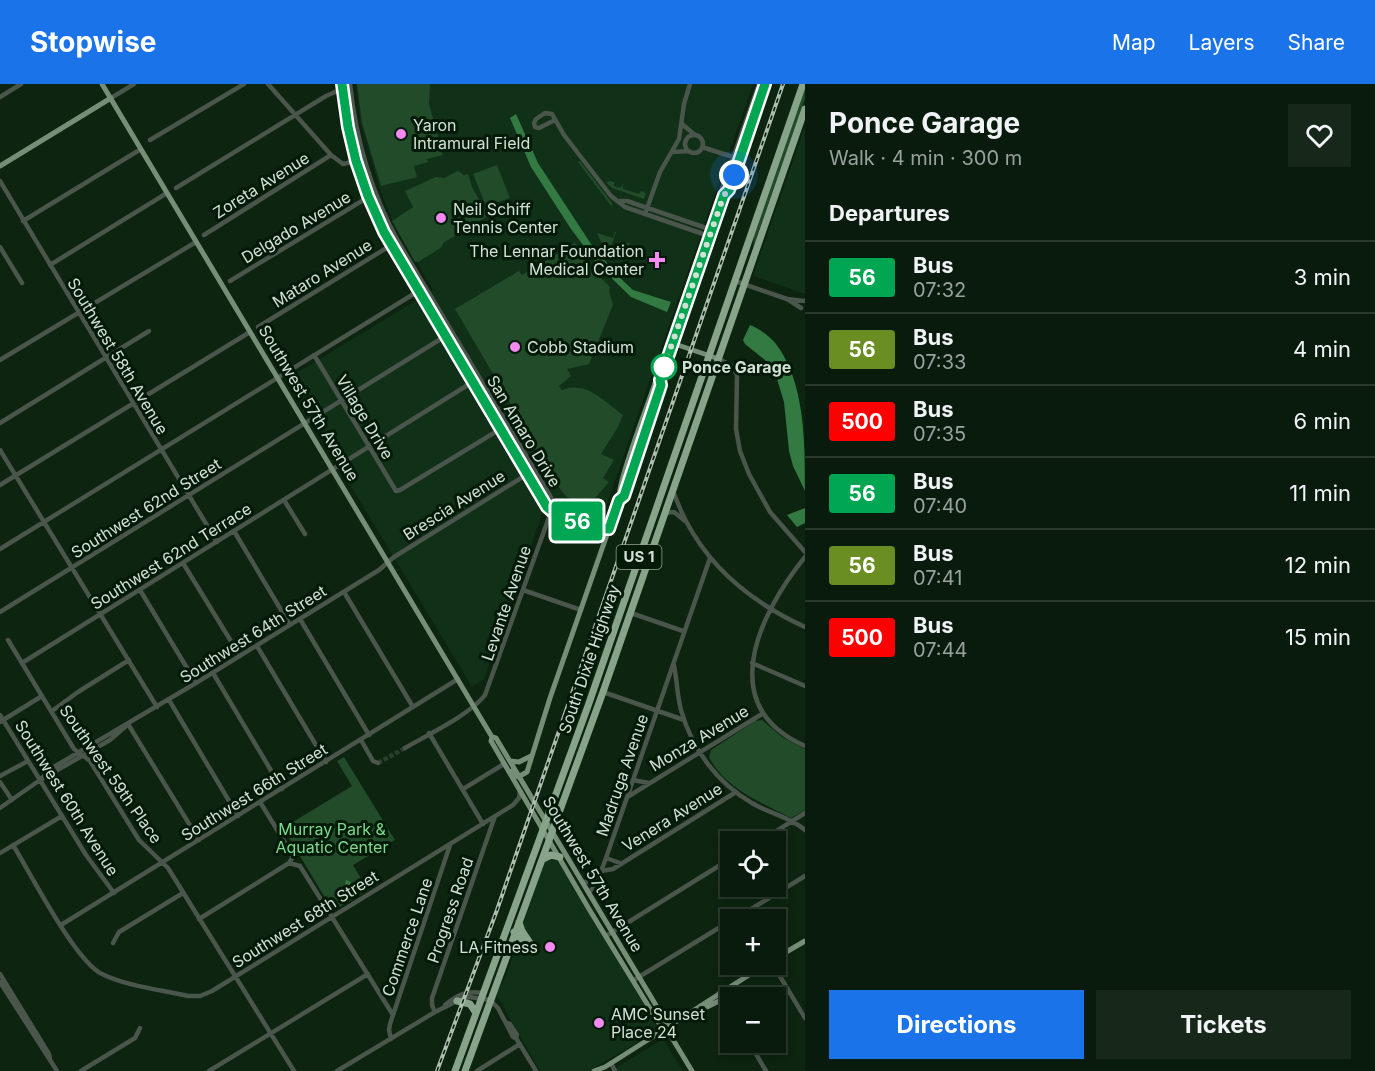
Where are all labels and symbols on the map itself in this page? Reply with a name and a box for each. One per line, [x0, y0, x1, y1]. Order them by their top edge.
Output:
place label: Yaron Intramural Field [413, 115, 530, 153]
marker: Yaron Intramural Field [394, 127, 408, 141]
street label: Zoreta Avenue [209, 147, 313, 223]
your location [719, 160, 749, 190]
street label: Delgado Avenue [238, 187, 354, 267]
place label: Neil Schiff Tennis Center [453, 199, 558, 237]
marker: Neil Schiff Tennis Center [434, 211, 448, 225]
street label: Mataro Avenue [268, 234, 376, 312]
place label: The Lennar Foundation Medical Center [469, 241, 644, 279]
marker: The Lennar Foundation Medical Center [648, 251, 666, 269]
street label: Southwest 58th Avenue [63, 274, 173, 438]
street label: Southwest 57th Avenue [254, 321, 364, 485]
place label: Cobb Stadium [527, 337, 634, 357]
marker: Cobb Stadium [508, 340, 522, 354]
marker: Ponce Garage [651, 354, 677, 380]
place label: Ponce Garage [682, 357, 791, 377]
street label: Village Drive [332, 371, 398, 463]
street label: San Amaro Drive [483, 372, 565, 490]
street label: Southwest 62nd Street [67, 454, 225, 562]
street label: Brescia Avenue [399, 466, 509, 544]
street label: Southwest 62nd Terrace [87, 498, 255, 614]
line badge: 56 [550, 502, 604, 540]
street label: Levante Avenue [477, 543, 535, 663]
road number: US 1 [616, 545, 662, 569]
street label: Southwest 64th Street [176, 581, 330, 687]
street label: South Dixie Highway [554, 582, 624, 736]
street label: Southwest 59th Place [56, 701, 166, 847]
street label: Monza Avenue [646, 701, 752, 775]
street label: Madruga Avenue [592, 711, 652, 839]
street label: Southwest 60th Avenue [11, 716, 123, 880]
street label: Southwest 66th Street [177, 739, 331, 845]
street label: Venera Avenue [618, 778, 726, 856]
street label: Southwest 57th Avenue [538, 792, 648, 956]
park label: Murray Park & Aquatic Center [276, 819, 388, 857]
street label: Progress Road [423, 855, 477, 965]
street label: Southwest 68th Street [228, 866, 382, 972]
street label: Commerce Lane [377, 875, 437, 999]
place label: LA Fitness [459, 937, 538, 957]
marker: LA Fitness [543, 940, 557, 954]
place label: AMC Sunset Place 24 [611, 1004, 705, 1042]
marker: AMC Sunset Place 24 [592, 1016, 606, 1030]

